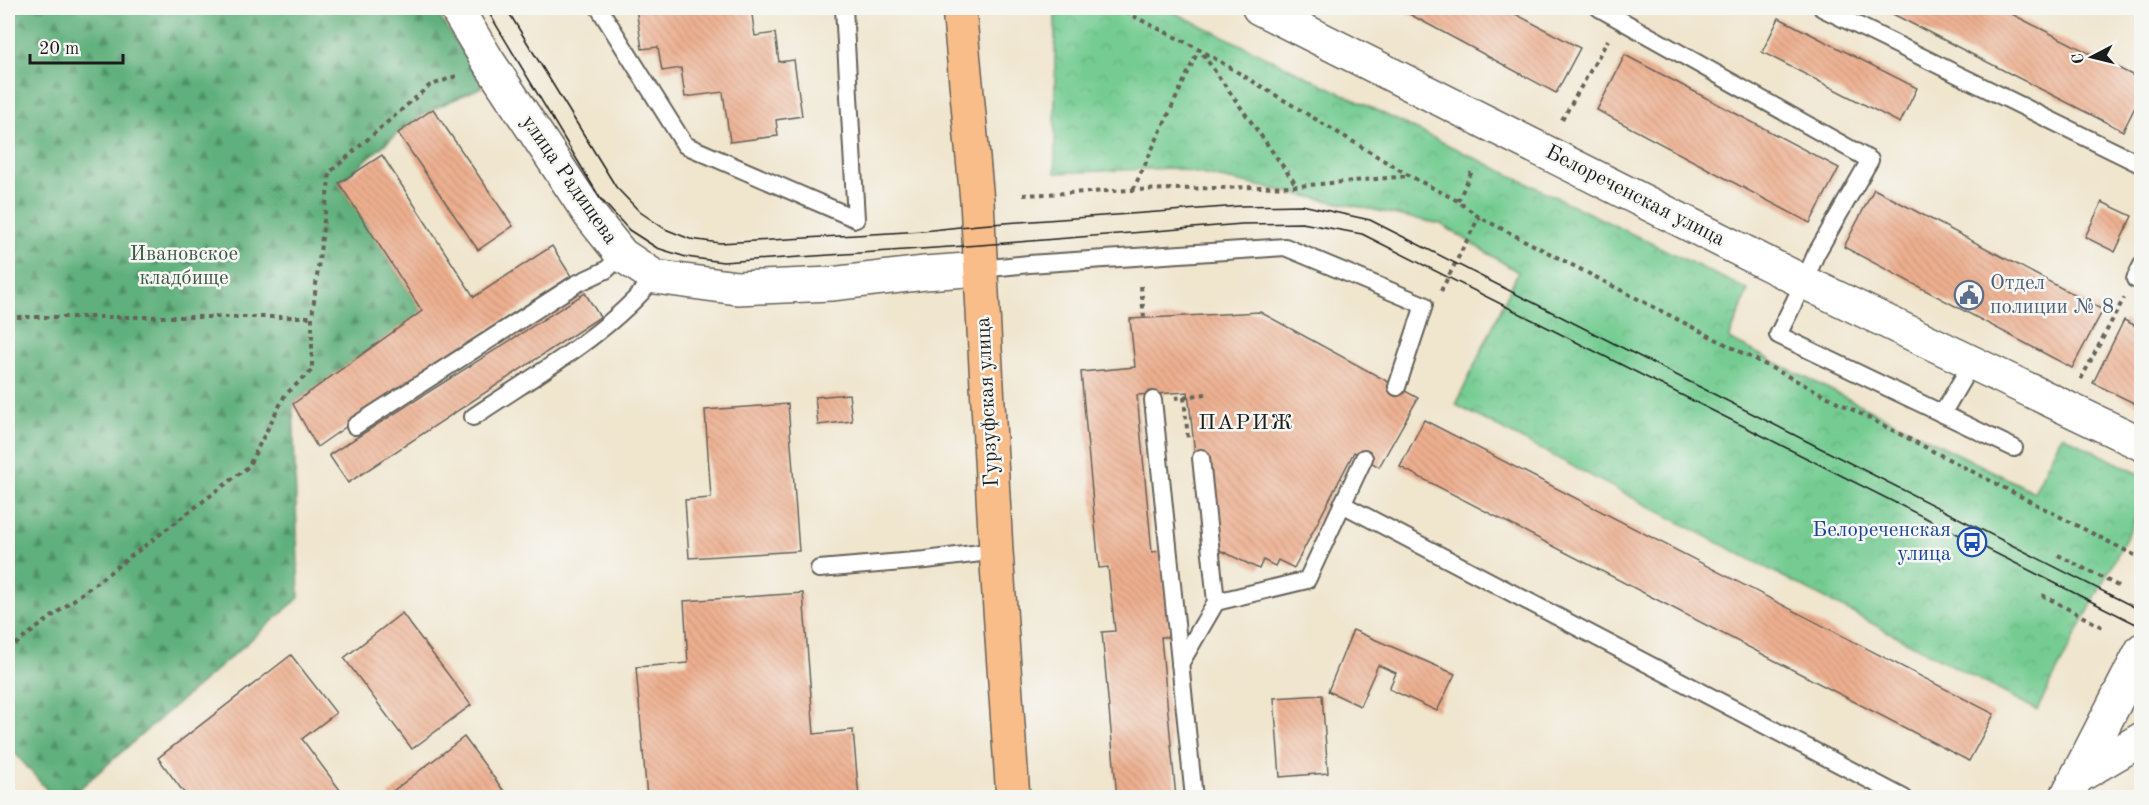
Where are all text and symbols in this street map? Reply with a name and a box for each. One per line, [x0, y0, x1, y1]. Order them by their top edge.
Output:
scale bar [30, 27, 123, 65]
north arrow [2062, 27, 2122, 87]
text: 20 m [39, 40, 79, 58]
text: С [2071, 52, 2088, 65]
street label: улица Радищева [517, 112, 621, 248]
street label: Белореченская улица [1542, 142, 1728, 250]
park label: Ивановское кладбище [130, 244, 238, 289]
place label: Отдел полиции № 8 [1990, 273, 2114, 318]
public building icon: Отдел полиции № 8 [1953, 279, 1985, 311]
street label: Гурзуфская улица [973, 316, 1003, 488]
district label: ПАРИЖ [1198, 412, 1294, 434]
place label: Белореченская улица [1812, 520, 1951, 565]
bus stop icon: Белореченская улица [1956, 526, 1988, 558]

